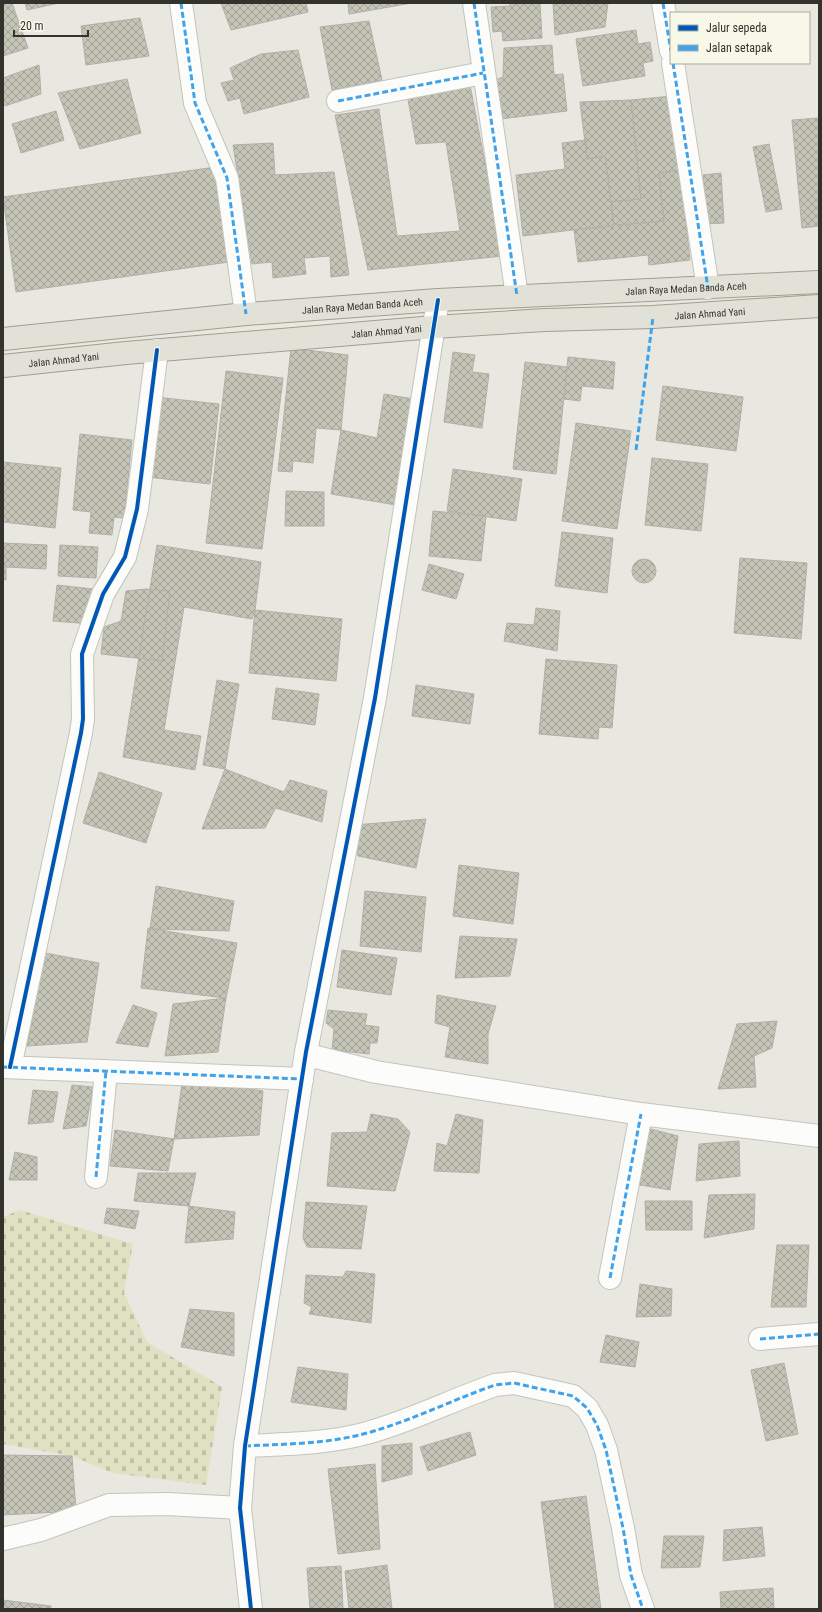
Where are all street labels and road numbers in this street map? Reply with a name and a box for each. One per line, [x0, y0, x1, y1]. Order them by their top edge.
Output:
street label: Jalan Raya Medan Banda Aceh [625, 280, 747, 297]
street label: Jalan Raya Medan Banda Aceh [301, 296, 423, 315]
street label: Jalan Ahmad Yani [674, 305, 746, 321]
street label: Jalan Ahmad Yani [351, 323, 422, 339]
street label: Jalan Ahmad Yani [28, 350, 100, 369]

